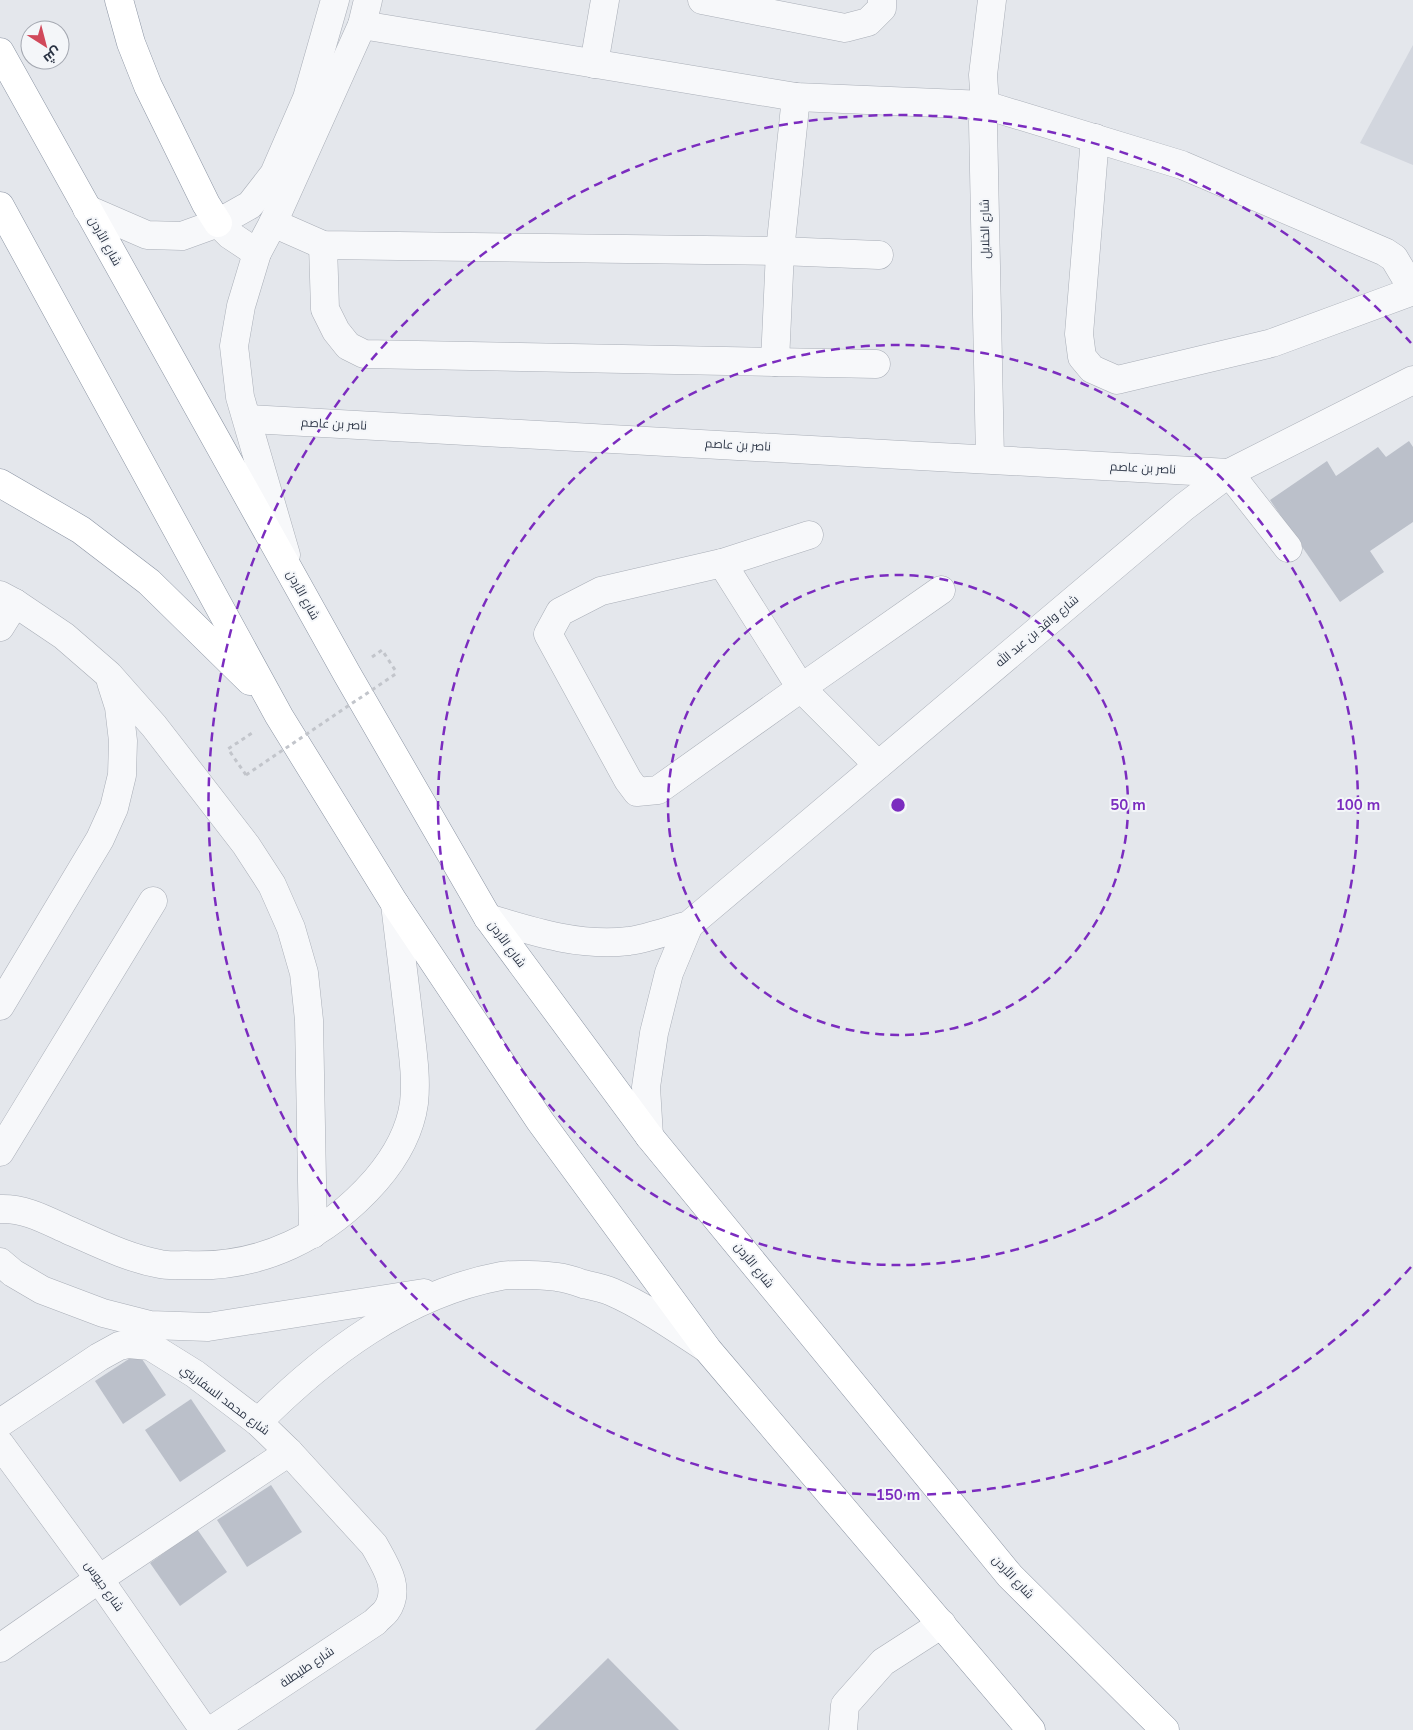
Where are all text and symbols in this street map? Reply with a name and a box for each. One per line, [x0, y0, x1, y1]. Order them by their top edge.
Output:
north arrow [20, 20, 70, 70]
text: ش [40, 43, 65, 68]
street label: شارع الخلايل [976, 199, 994, 259]
street label: شارع الأردن [85, 213, 125, 269]
street label: ناصر بن عاصم [301, 414, 367, 434]
street label: ناصر بن عاصم [705, 435, 771, 455]
street label: ناصر بن عاصم [1110, 458, 1176, 478]
street label: شارع الأردن [283, 567, 323, 623]
street label: شارع واقد بن عبد الله [992, 591, 1082, 670]
text: 50 m [1110, 795, 1146, 814]
text: 100 m [1336, 795, 1380, 814]
centre of rings [889, 796, 907, 814]
street label: شارع الأردن [485, 917, 529, 971]
street label: شارع الأردن [731, 1239, 777, 1291]
street label: شارع محمد السفاريني [176, 1361, 273, 1440]
text: 150 m [876, 1485, 920, 1504]
street label: شارع الأردن [989, 1552, 1037, 1602]
street label: شارع جيوس [81, 1558, 127, 1614]
street label: شارع طليطلة [277, 1643, 337, 1691]

